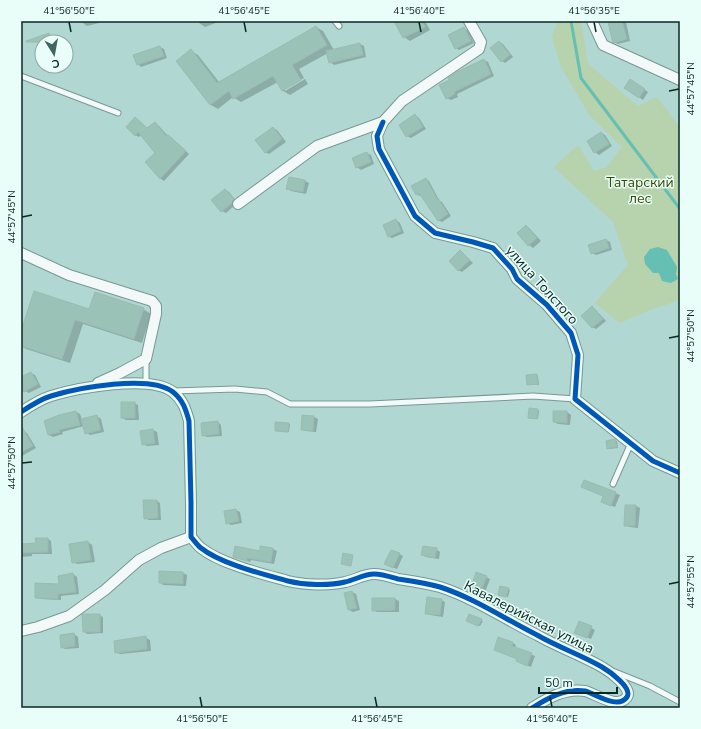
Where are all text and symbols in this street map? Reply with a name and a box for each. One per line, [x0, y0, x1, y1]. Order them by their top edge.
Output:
text: 41°56'50"E [43, 4, 95, 18]
text: 41°56'45"E [218, 4, 270, 18]
text: 41°56'40"E [393, 4, 445, 18]
text: 41°56'35"E [568, 4, 620, 18]
north arrow [34, 34, 74, 74]
text: С [50, 55, 61, 72]
text: 44°57'45"N [684, 62, 698, 116]
park label: Татарский лес [606, 173, 674, 208]
text: 44°57'45"N [5, 190, 19, 244]
street label: улица Толстого [501, 241, 583, 329]
text: 44°57'50"N [684, 309, 698, 363]
text: 44°57'50"N [5, 436, 19, 490]
text: 44°57'55"N [684, 555, 698, 609]
street label: Кавалерийская улица [461, 576, 597, 658]
scale bar [539, 669, 617, 695]
text: 50 m [545, 675, 573, 691]
text: 41°56'50"E [176, 712, 228, 726]
text: 41°56'45"E [351, 712, 403, 726]
text: 41°56'40"E [526, 712, 578, 726]

